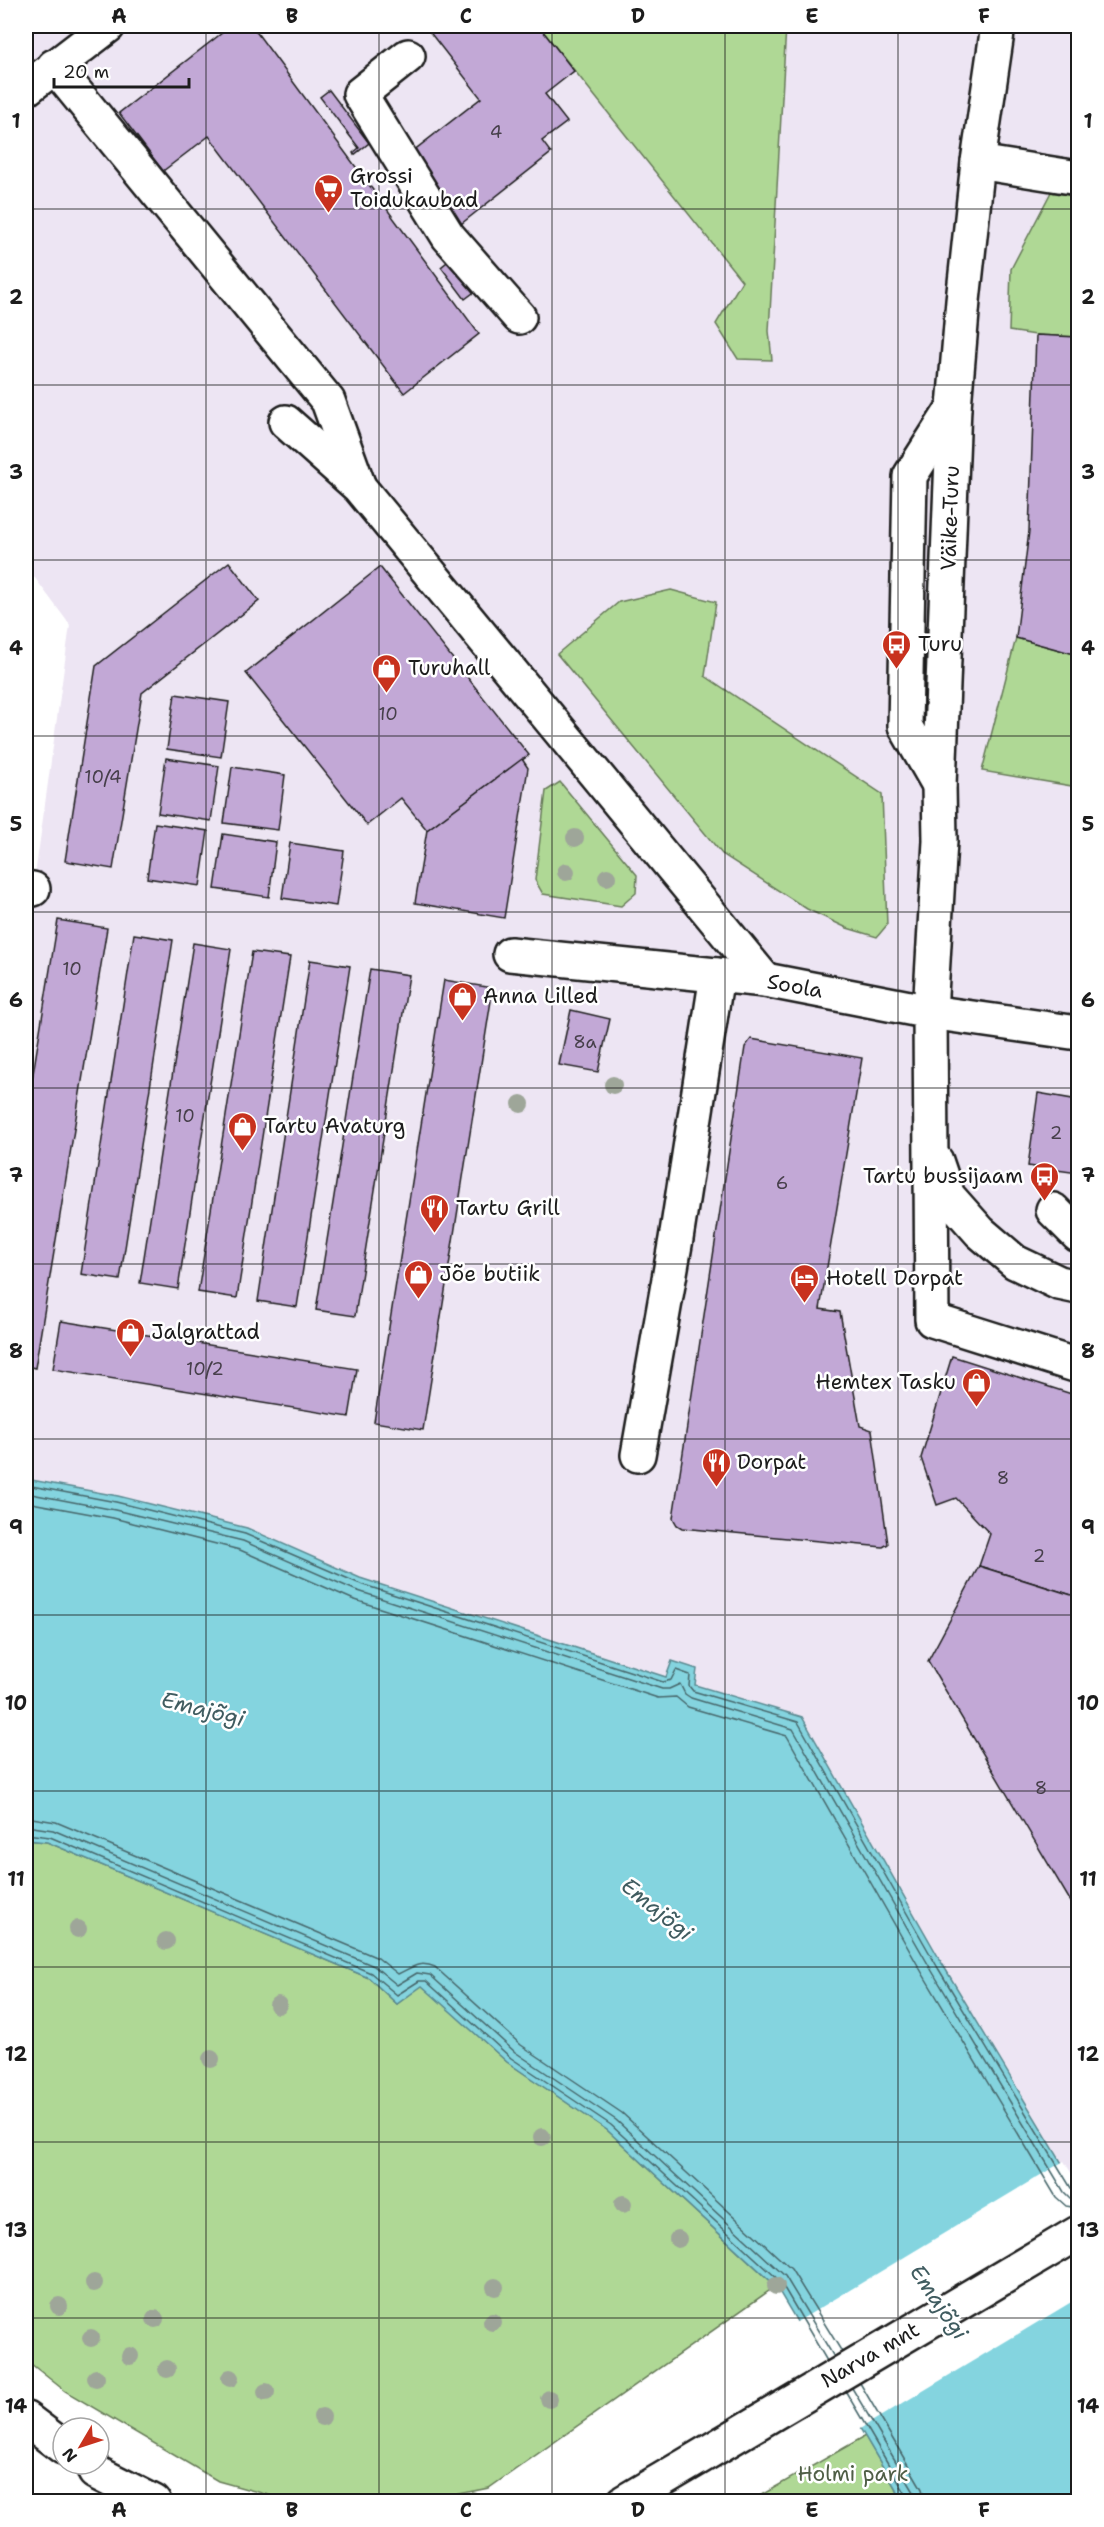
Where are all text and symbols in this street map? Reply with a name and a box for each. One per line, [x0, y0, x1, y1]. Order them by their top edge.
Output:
text: A [111, 3, 127, 29]
text: B [286, 3, 298, 29]
text: C [460, 3, 472, 29]
text: D [631, 3, 645, 29]
text: E [805, 3, 819, 29]
text: F [978, 3, 990, 29]
scale bar [54, 51, 189, 89]
text: 20 m [63, 60, 109, 84]
text: 1 [11, 108, 21, 134]
text: 1 [1083, 108, 1093, 134]
house number: 4 [490, 120, 502, 144]
place label: Grossi Toidukaubad [350, 162, 478, 214]
supermarket icon: Grossi Toidukaubad [313, 172, 345, 214]
text: 2 [9, 284, 23, 310]
text: 2 [1081, 284, 1095, 310]
text: 3 [9, 459, 23, 485]
text: 3 [1081, 459, 1095, 485]
street label: Väike-Turu [934, 465, 966, 571]
bus stop icon: Turu [881, 628, 913, 670]
place label: Turu [918, 630, 962, 658]
text: 4 [9, 635, 23, 661]
text: 4 [1081, 635, 1095, 661]
shop icon: Turuhall [371, 652, 403, 694]
place label: Turuhall [408, 654, 491, 682]
house number: 10 [378, 702, 398, 726]
house number: 10/4 [84, 765, 122, 789]
text: 5 [10, 811, 22, 837]
text: 5 [1082, 811, 1094, 837]
house number: 10 [62, 957, 82, 981]
street label: Soola [765, 967, 825, 1005]
shop icon: Anna Lilled [446, 980, 478, 1022]
place label: Anna Lilled [483, 982, 598, 1010]
text: 6 [9, 987, 23, 1013]
text: 6 [1081, 987, 1095, 1013]
house number: 8a [573, 1030, 597, 1054]
house number: 10 [175, 1104, 195, 1128]
shop icon: Tartu Avaturg [227, 1110, 259, 1152]
place label: Tartu Avaturg [264, 1112, 406, 1140]
house number: 2 [1050, 1121, 1062, 1145]
bus stop icon: Tartu bussijaam [1028, 1160, 1060, 1202]
text: 7 [9, 1162, 23, 1188]
place label: Tartu bussijaam [863, 1162, 1023, 1190]
text: 7 [1081, 1162, 1095, 1188]
house number: 6 [776, 1171, 788, 1195]
restaurant icon: Tartu Grill [419, 1192, 451, 1234]
place label: Tartu Grill [456, 1194, 561, 1222]
shop icon: Jõe butiik [402, 1258, 434, 1300]
place label: Jõe butiik [439, 1260, 540, 1288]
hotel icon: Hotell Dorpat [789, 1262, 821, 1304]
place label: Hotell Dorpat [826, 1264, 963, 1292]
shop icon: Jalgrattad [114, 1316, 146, 1358]
place label: Jalgrattad [151, 1318, 260, 1346]
text: 8 [9, 1338, 23, 1364]
text: 8 [1081, 1338, 1095, 1364]
house number: 10/2 [186, 1357, 224, 1381]
shop icon: Hemtex Tasku [961, 1366, 993, 1408]
place label: Hemtex Tasku [816, 1368, 956, 1396]
restaurant icon: Dorpat [700, 1446, 732, 1488]
place label: Dorpat [737, 1448, 806, 1476]
house number: 8 [997, 1466, 1009, 1490]
text: 9 [9, 1514, 23, 1540]
text: 9 [1081, 1514, 1095, 1540]
house number: 2 [1033, 1544, 1045, 1568]
water label: Emajõgi [158, 1685, 248, 1733]
text: 10 [5, 1690, 27, 1716]
text: 10 [1077, 1690, 1099, 1716]
house number: 8 [1035, 1776, 1047, 1800]
text: 11 [7, 1866, 25, 1892]
text: 11 [1079, 1866, 1097, 1892]
water label: Emajõgi [615, 1871, 700, 1947]
text: 12 [5, 2041, 27, 2067]
text: 12 [1077, 2041, 1099, 2067]
text: 13 [5, 2217, 27, 2243]
text: 13 [1077, 2217, 1099, 2243]
water label: Emajõgi [903, 2259, 975, 2346]
street label: Narva mnt [816, 2316, 924, 2394]
text: 14 [5, 2393, 27, 2419]
text: 14 [1077, 2393, 1099, 2419]
north arrow [51, 2416, 111, 2476]
text: N [58, 2444, 82, 2467]
park label: Holmi park [797, 2460, 909, 2488]
text: A [111, 2497, 127, 2523]
text: B [286, 2497, 298, 2523]
text: C [460, 2497, 472, 2523]
text: D [631, 2497, 645, 2523]
text: E [805, 2497, 819, 2523]
text: F [978, 2497, 990, 2523]

